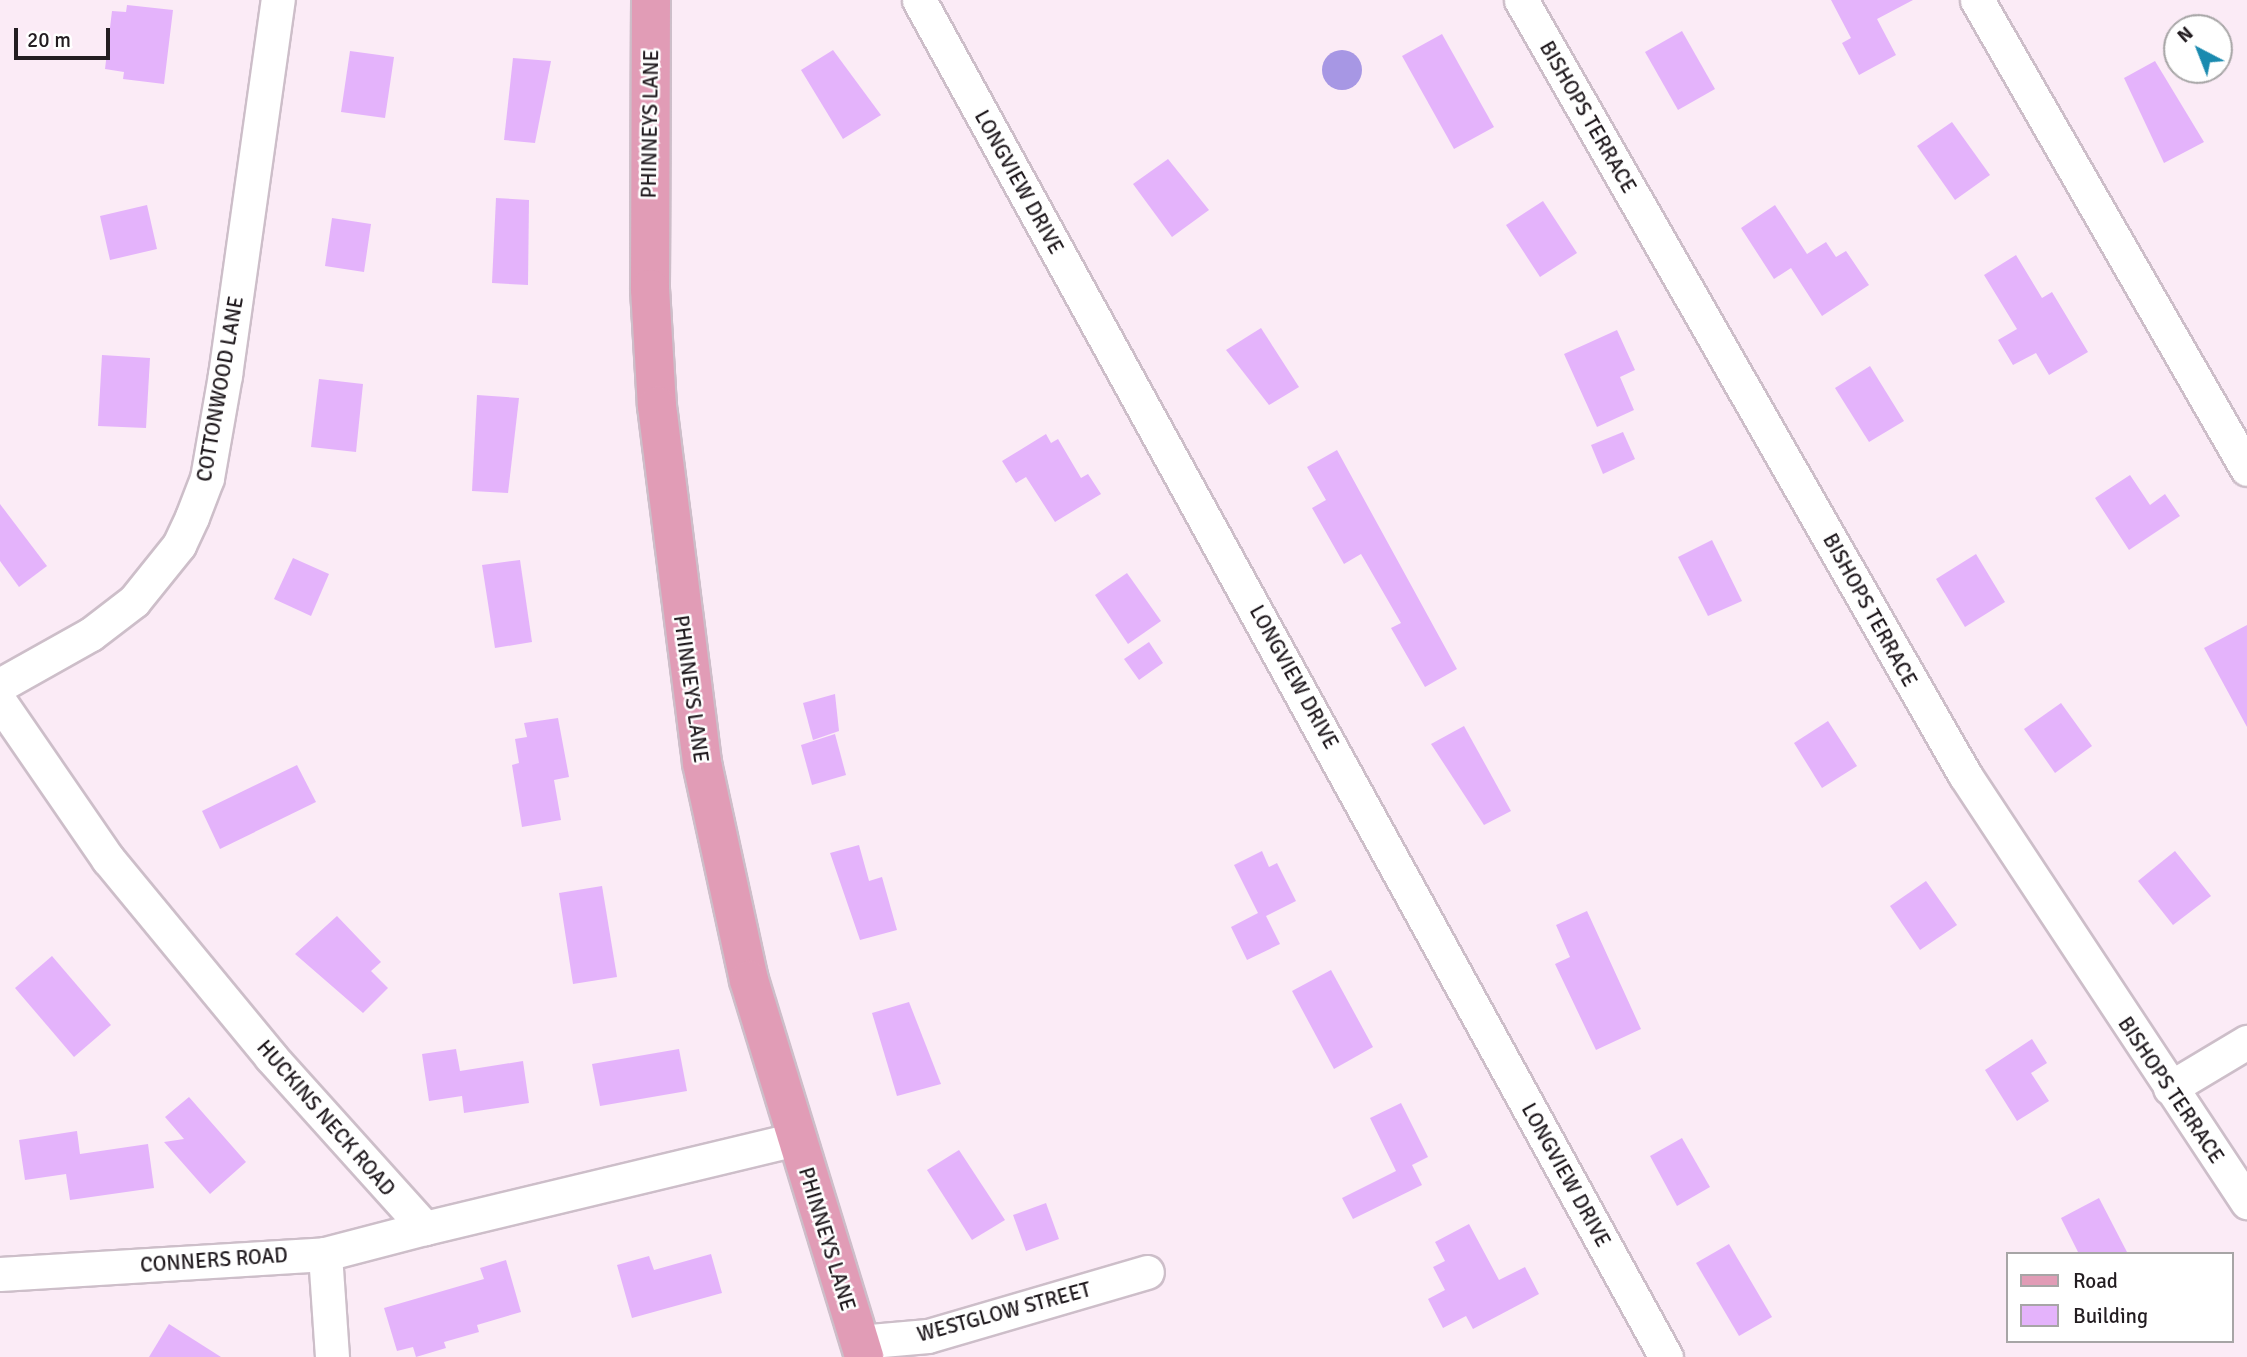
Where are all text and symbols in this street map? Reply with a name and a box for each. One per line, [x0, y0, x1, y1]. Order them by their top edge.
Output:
scale bar [18, 14, 114, 58]
north arrow [2163, 14, 2233, 84]
text: N [2172, 22, 2198, 48]
text: 20 m [27, 27, 71, 53]
street label: BISHOPS TERRACE [1534, 37, 1642, 197]
street label: PHINNEYS LANE [636, 49, 664, 199]
street label: LONGVIEW DRIVE [969, 106, 1069, 258]
street label: COTTONWOOD LANE [191, 294, 249, 484]
street label: BISHOPS TERRACE [1817, 529, 1923, 691]
street label: LONGVIEW DRIVE [1244, 601, 1344, 753]
street label: PHINNEYS LANE [668, 614, 714, 764]
street label: BISHOPS TERRACE [2113, 1012, 2229, 1168]
street label: HUCKINS NECK ROAD [252, 1035, 400, 1201]
street label: LONGVIEW DRIVE [1516, 1099, 1616, 1251]
street label: PHINNEYS LANE [793, 1164, 861, 1314]
street label: CONNERS ROAD [139, 1242, 289, 1278]
legend [2006, 1252, 2233, 1343]
text: Road [2073, 1268, 2118, 1294]
street label: WESTGLOW STREET [914, 1277, 1094, 1347]
text: Building [2073, 1303, 2148, 1329]

